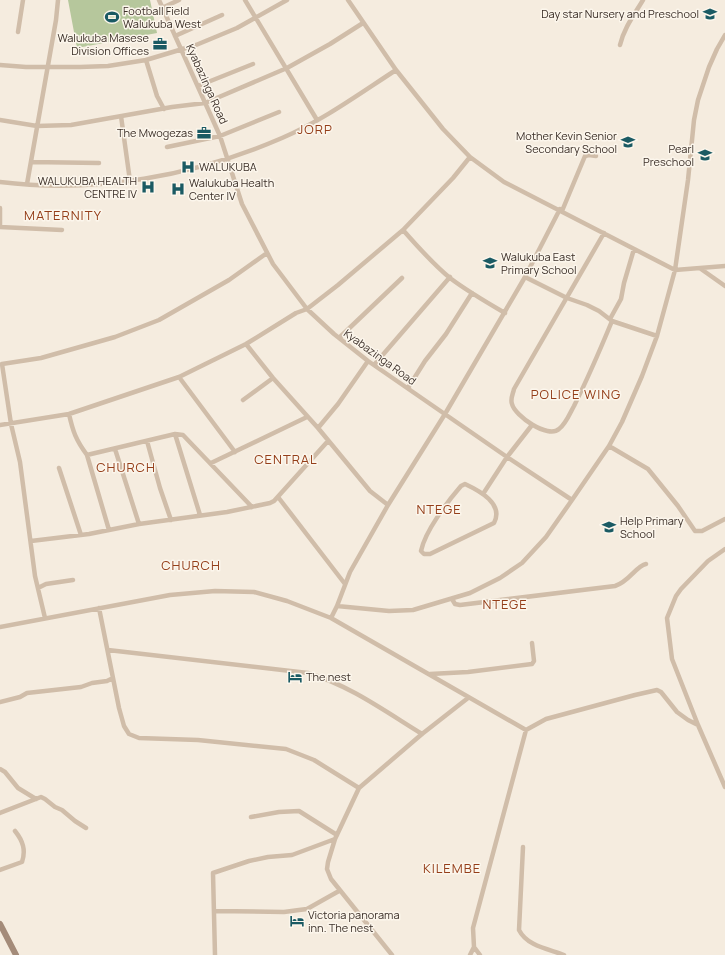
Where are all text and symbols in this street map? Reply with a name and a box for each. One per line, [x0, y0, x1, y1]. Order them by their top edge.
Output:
place label: Football Field Walukuba West [123, 3, 201, 31]
place label: Day star Nursery and Preschool [541, 6, 699, 21]
school or university icon: Day star Nursery and Preschool [702, 6, 718, 22]
sports icon: Football Field Walukuba West [104, 9, 120, 25]
place label: Walukuba Masese Division Offices [57, 30, 150, 58]
office icon: Walukuba Masese Division Offices [152, 36, 168, 52]
street label: Kyabazinga Road [183, 41, 232, 126]
district label: JORP [297, 120, 333, 138]
place label: The Mwogezas [117, 125, 193, 140]
office icon: The Mwogezas [196, 125, 212, 141]
place label: Mother Kevin Senior Secondary School [516, 128, 617, 156]
school or university icon: Mother Kevin Senior Secondary School [620, 134, 636, 150]
place label: Pearl Preschool [643, 141, 694, 169]
school or university icon: Pearl Preschool [697, 147, 713, 163]
hospital icon: WALUKUBA [180, 159, 196, 175]
place label: WALUKUBA [199, 159, 257, 174]
place label: WALUKUBA HEALTH CENTRE IV [38, 173, 137, 201]
place label: Walukuba Health Center IV [189, 175, 274, 203]
hospital icon: WALUKUBA HEALTH CENTRE IV [140, 179, 156, 195]
hospital icon: Walukuba Health Center IV [170, 181, 186, 197]
district label: MATERNITY [24, 206, 102, 224]
place label: Walukuba East Primary School [501, 249, 577, 277]
school or university icon: Walukuba East Primary School [482, 255, 498, 271]
street label: Kyabazinga Road [341, 325, 420, 388]
district label: POLICE WING [531, 385, 621, 403]
district label: CENTRAL [254, 450, 318, 468]
district label: CHURCH [96, 458, 156, 476]
district label: NTEGE [416, 500, 462, 518]
place label: Help Primary School [620, 513, 684, 541]
school or university icon: Help Primary School [601, 519, 617, 535]
district label: CHURCH [161, 556, 221, 574]
district label: NTEGE [482, 595, 528, 613]
hotel icon: The nest [287, 669, 303, 685]
place label: The nest [306, 669, 351, 684]
district label: KILEMBE [423, 859, 481, 877]
place label: Victoria panorama inn. The nest [308, 907, 400, 935]
hotel icon: Victoria panorama inn. The nest [289, 913, 305, 929]

